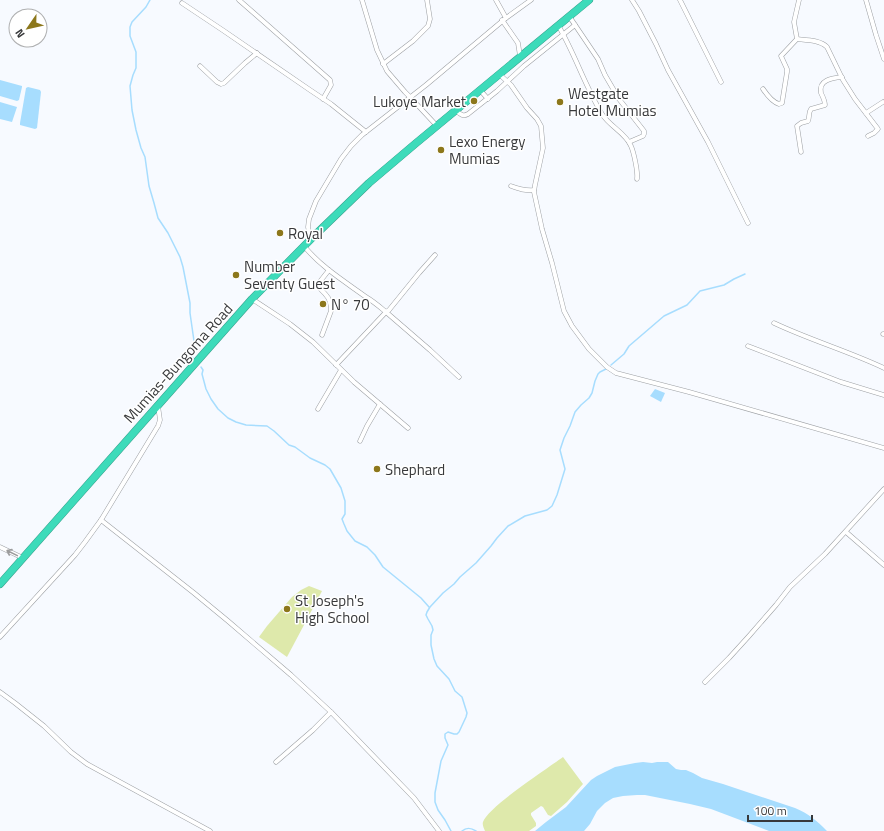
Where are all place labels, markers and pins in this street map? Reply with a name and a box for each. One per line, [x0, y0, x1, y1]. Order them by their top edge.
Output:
place label: Westgate Hotel Mumias [568, 82, 656, 122]
place label: Lukoye Market [373, 90, 467, 113]
marker: Lukoye Market [469, 96, 479, 106]
marker: Westgate Hotel Mumias [555, 97, 565, 107]
place label: Lexo Energy Mumias [449, 130, 525, 170]
marker: Lexo Energy Mumias [436, 145, 446, 155]
place label: Royal [288, 222, 323, 245]
marker: Royal [275, 228, 285, 238]
place label: Number Seventy Guest [244, 255, 336, 295]
marker: Number Seventy Guest [231, 270, 241, 280]
place label: N° 70 [331, 293, 370, 316]
marker: N° 70 [318, 299, 328, 309]
place label: Shephard [385, 458, 445, 481]
marker: Shephard [372, 464, 382, 474]
place label: St Joseph's High School [295, 589, 370, 629]
marker: St Joseph's High School [282, 604, 292, 614]

